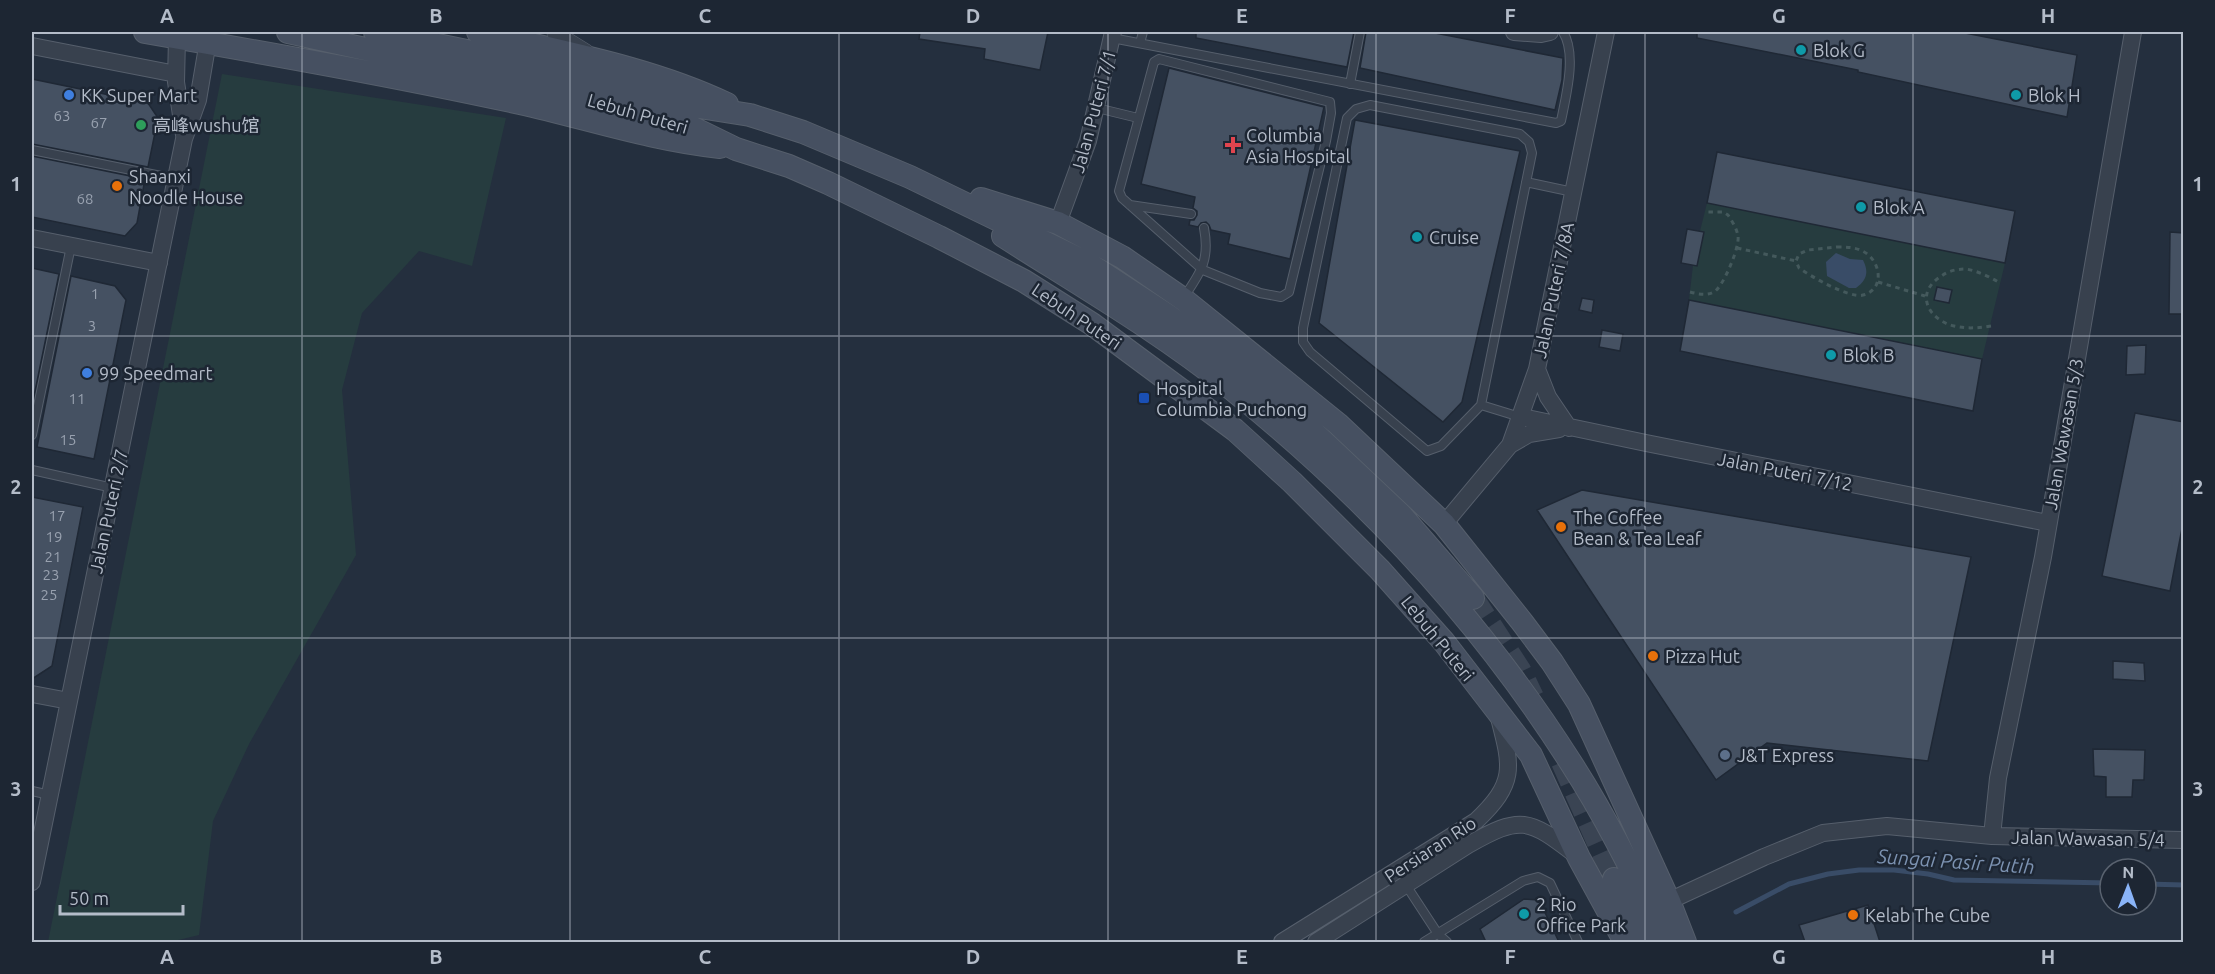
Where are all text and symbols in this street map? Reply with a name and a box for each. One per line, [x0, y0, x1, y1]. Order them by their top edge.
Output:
text: A [160, 4, 174, 27]
text: B [429, 4, 443, 27]
text: C [699, 4, 712, 27]
text: D [966, 4, 980, 27]
text: E [1236, 4, 1248, 27]
text: F [1504, 4, 1516, 27]
text: G [1772, 4, 1786, 27]
text: H [2041, 4, 2055, 27]
place label: Blok G [1813, 40, 1865, 60]
marker: Blok G [1794, 43, 1808, 57]
street label: Jalan Puteri 7/1 [1067, 47, 1119, 175]
place label: KK Super Mart [81, 85, 197, 105]
place label: Blok H [2028, 85, 2080, 105]
marker: KK Super Mart [62, 88, 76, 102]
marker: Blok H [2009, 88, 2023, 102]
street label: Lebuh Puteri [585, 89, 691, 137]
house number: 63 [54, 107, 70, 124]
house number: 67 [91, 114, 107, 131]
place label: 高峰wushu馆 [153, 115, 260, 135]
marker: 高峰wushu馆 [134, 118, 148, 132]
place label: Columbia Asia Hospital [1246, 125, 1351, 166]
marker: Columbia Asia Hospital [1224, 136, 1242, 154]
place label: Shaanxi Noodle House [129, 166, 243, 207]
text: 1 [10, 172, 22, 195]
text: 1 [2192, 172, 2204, 195]
marker: Shaanxi Noodle House [110, 179, 124, 193]
house number: 68 [77, 190, 93, 207]
place label: Blok A [1873, 197, 1925, 217]
marker: Blok A [1854, 200, 1868, 214]
street label: Jalan Puteri 7/8A [1529, 220, 1577, 360]
place label: Cruise [1429, 227, 1479, 247]
marker: Cruise [1410, 230, 1424, 244]
street label: Lebuh Puteri [1028, 279, 1126, 353]
house number: 1 [91, 285, 99, 302]
house number: 3 [88, 317, 96, 334]
place label: Blok B [1843, 345, 1894, 365]
marker: Blok B [1824, 348, 1838, 362]
street label: Jalan Wawasan 5/3 [2040, 357, 2086, 511]
place label: 99 Speedmart [99, 363, 212, 383]
marker: 99 Speedmart [80, 366, 94, 380]
place label: Hospital Columbia Puchong [1156, 378, 1307, 419]
house number: 11 [69, 390, 85, 407]
marker: Hospital Columbia Puchong [1137, 391, 1151, 405]
house number: 15 [60, 431, 76, 448]
street label: Jalan Puteri 2/7 [85, 447, 131, 575]
street label: Jalan Puteri 7/12 [1716, 448, 1854, 494]
text: 2 [10, 475, 22, 498]
text: 2 [2192, 475, 2204, 498]
house number: 17 [49, 507, 65, 524]
place label: The Coffee Bean & Tea Leaf [1573, 507, 1702, 548]
marker: The Coffee Bean & Tea Leaf [1554, 520, 1568, 534]
house number: 19 [46, 528, 62, 545]
house number: 21 [45, 548, 61, 565]
house number: 23 [43, 566, 59, 583]
house number: 25 [41, 586, 57, 603]
street label: Lebuh Puteri [1398, 591, 1478, 685]
place label: Pizza Hut [1665, 646, 1740, 666]
marker: Pizza Hut [1646, 649, 1660, 663]
place label: J&T Express [1737, 745, 1834, 765]
marker: J&T Express [1718, 748, 1732, 762]
text: 3 [10, 777, 22, 800]
text: 3 [2192, 777, 2204, 800]
street label: Persiaran Rio [1380, 812, 1480, 886]
street label: Jalan Wawasan 5/4 [2011, 827, 2165, 849]
water label: Sungai Pasir Putih [1875, 844, 2036, 878]
north arrow [2098, 857, 2158, 917]
text: N [2122, 863, 2134, 881]
scale bar [60, 878, 183, 916]
text: 50 m [69, 888, 109, 908]
place label: 2 Rio Office Park [1536, 894, 1626, 935]
place label: Kelab The Cube [1865, 905, 1990, 925]
marker: 2 Rio Office Park [1517, 907, 1531, 921]
marker: Kelab The Cube [1846, 908, 1860, 922]
text: A [160, 945, 174, 968]
text: B [429, 945, 443, 968]
text: C [699, 945, 712, 968]
text: D [966, 945, 980, 968]
text: E [1236, 945, 1248, 968]
text: F [1504, 945, 1516, 968]
text: G [1772, 945, 1786, 968]
text: H [2041, 945, 2055, 968]

